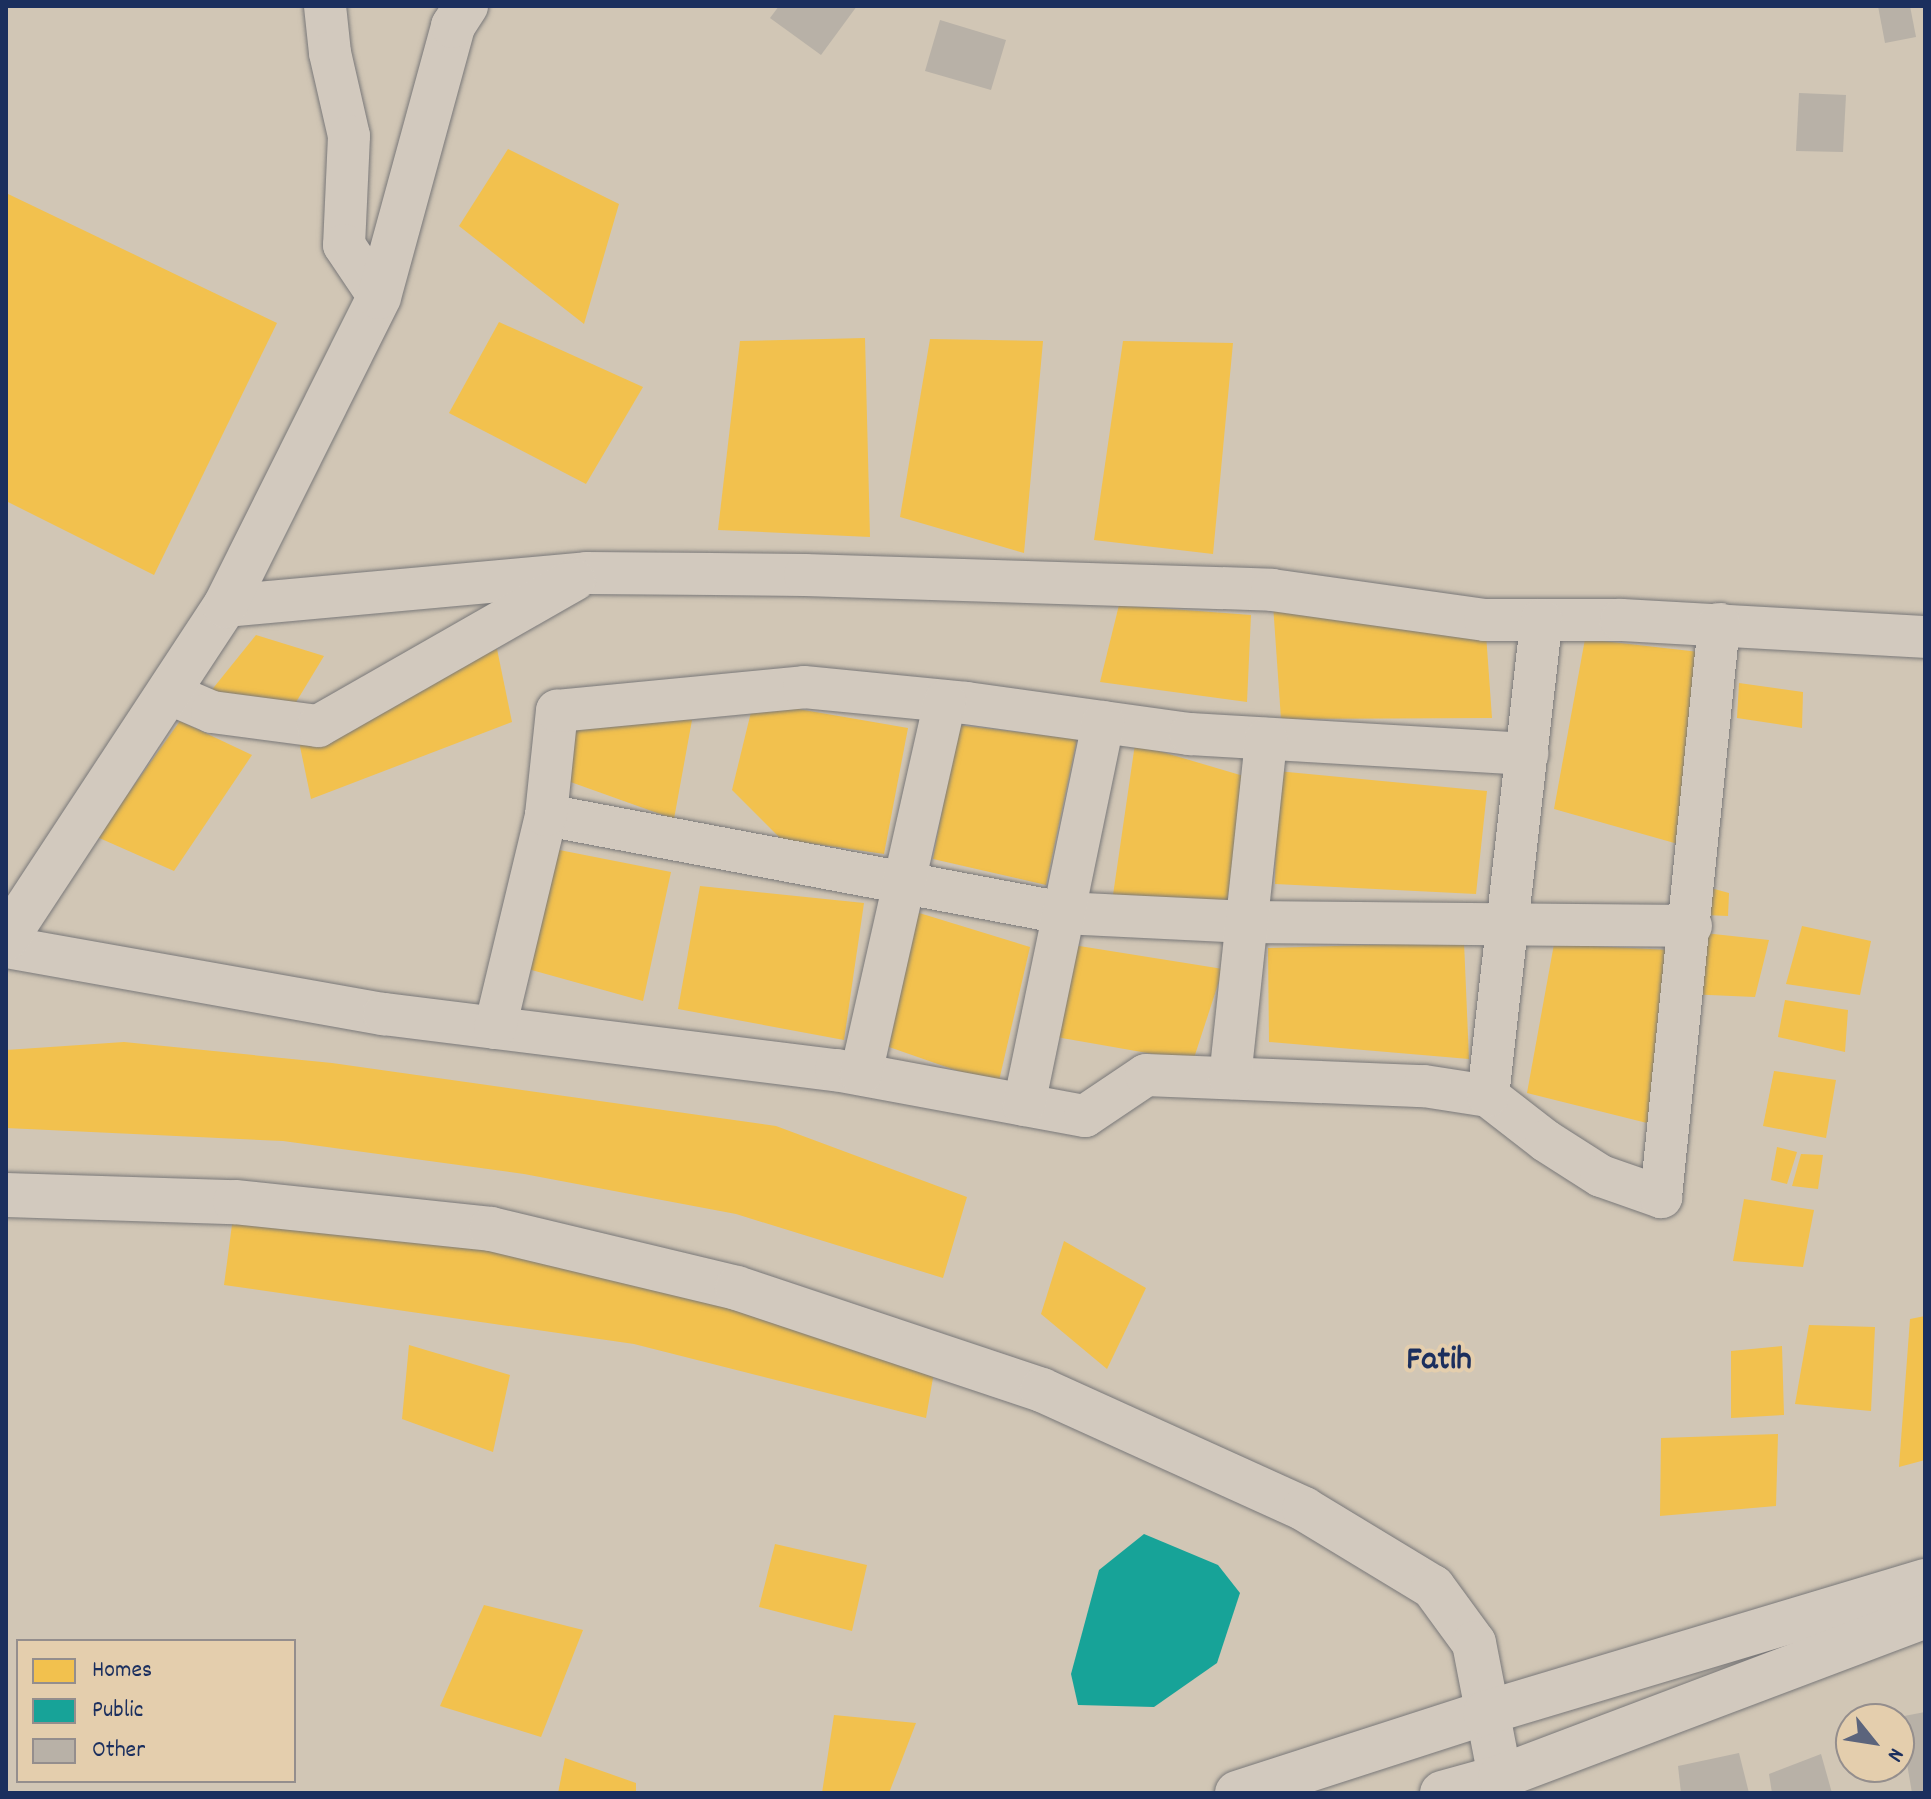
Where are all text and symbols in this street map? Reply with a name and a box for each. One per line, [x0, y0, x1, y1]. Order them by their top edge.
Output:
district label: Fatih [1406, 1342, 1472, 1382]
legend [16, 1639, 296, 1783]
text: Homes [92, 1654, 152, 1688]
text: Public [92, 1694, 143, 1728]
north arrow [1835, 1703, 1915, 1783]
text: Other [92, 1734, 145, 1768]
text: N [1878, 1742, 1911, 1767]

